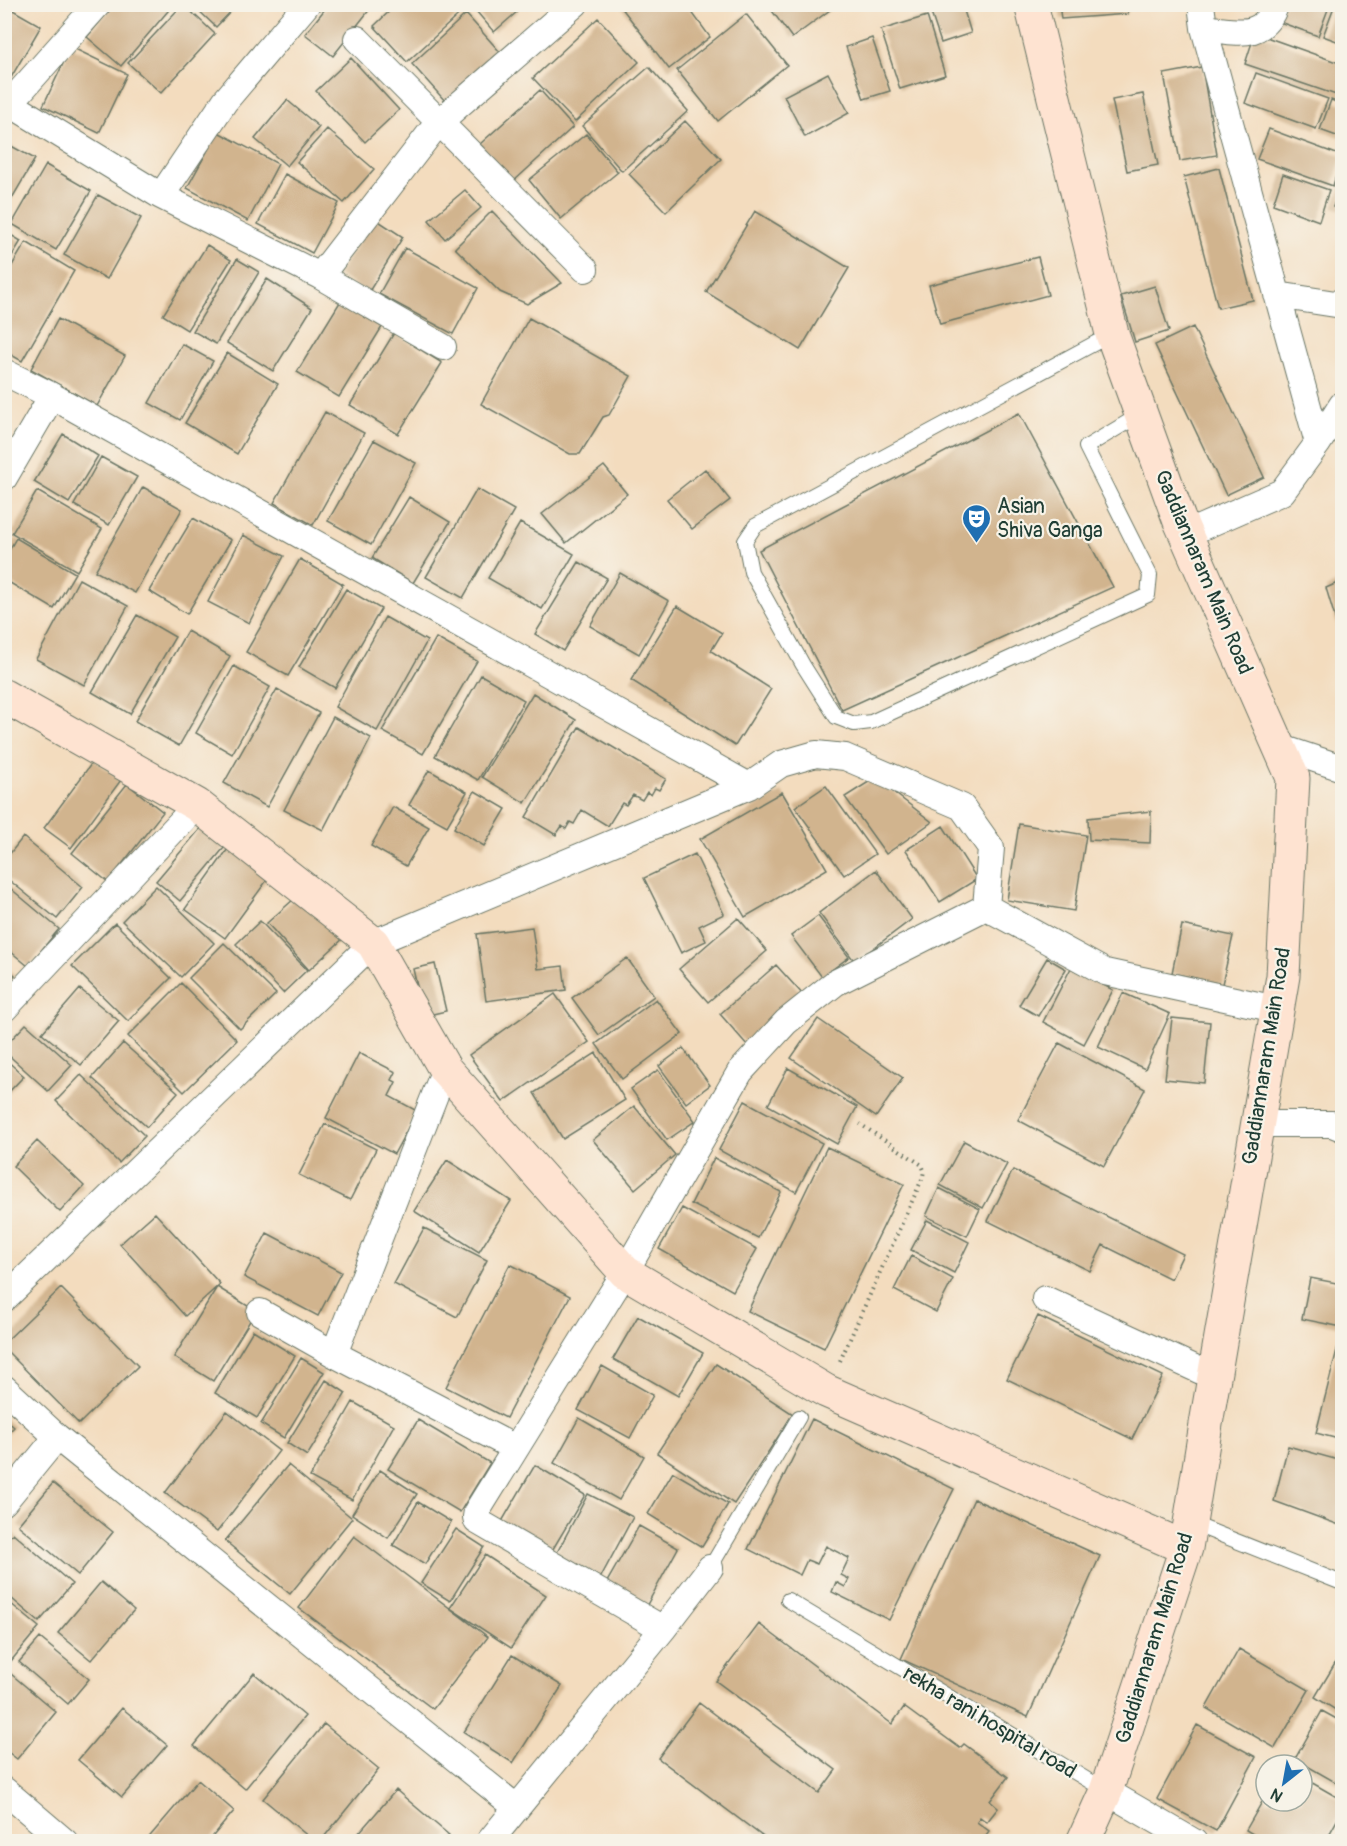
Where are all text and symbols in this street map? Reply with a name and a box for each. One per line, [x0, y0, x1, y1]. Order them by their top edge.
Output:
street label: Gaddiannaram Main Road [1148, 466, 1259, 678]
place label: Asian Shiva Ganga [997, 493, 1103, 544]
theatre icon: Asian Shiva Ganga [960, 502, 992, 544]
street label: Gaddiannaram Main Road [1236, 946, 1297, 1167]
street label: Gaddiannaram Main Road [1109, 1529, 1199, 1747]
street label: rekha rani hospital road [898, 1660, 1081, 1785]
north arrow [1254, 1753, 1314, 1813]
text: N [1267, 1784, 1287, 1806]

